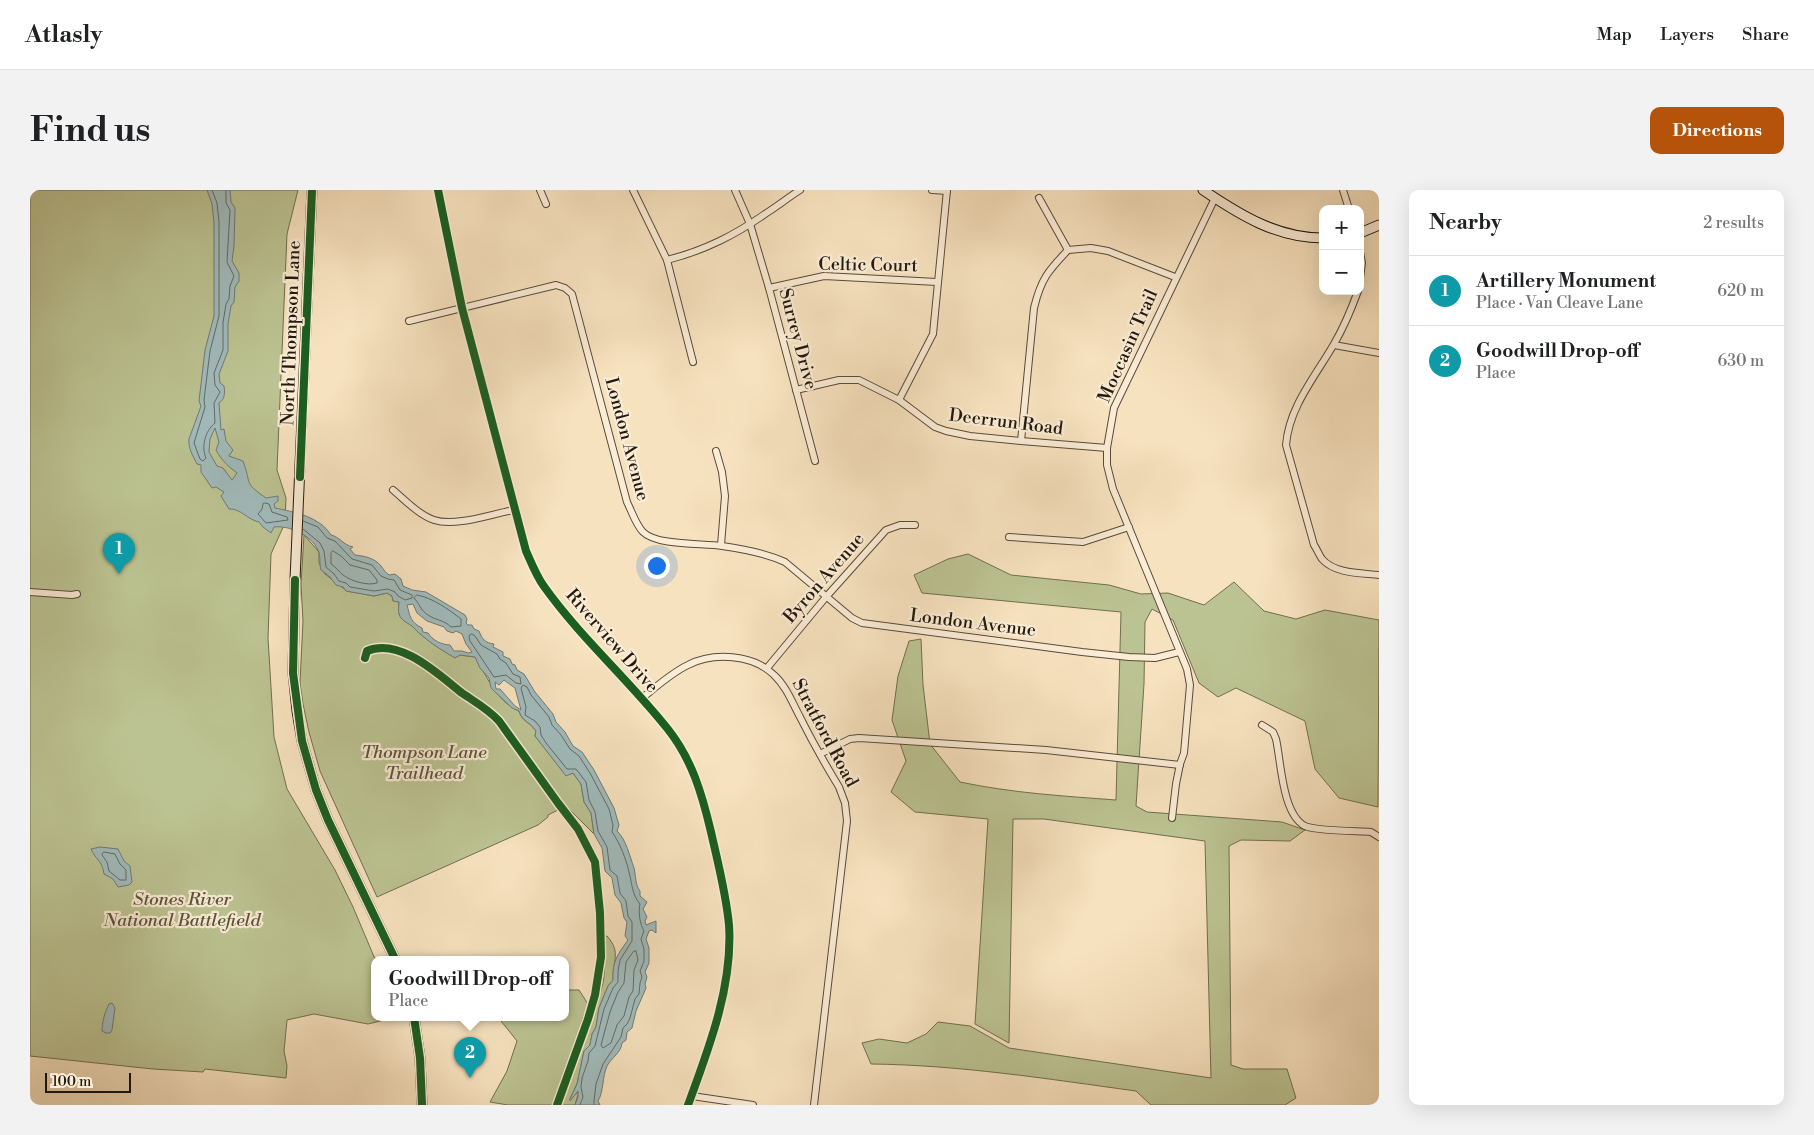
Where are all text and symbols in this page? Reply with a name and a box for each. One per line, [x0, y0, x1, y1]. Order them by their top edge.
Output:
text: Atlasly [25, 20, 102, 50]
text: Map [1597, 23, 1632, 46]
text: Layers [1660, 23, 1714, 46]
text: Share [1742, 23, 1789, 46]
button: Directions [1650, 107, 1784, 154]
text: Find us [30, 109, 150, 152]
map controls [1319, 205, 1364, 295]
button: + [1319, 205, 1364, 250]
text: Nearby [1429, 210, 1502, 236]
text: 2 results [1703, 213, 1764, 233]
street label: North Thompson Lane [276, 240, 306, 426]
button: − [1319, 250, 1364, 295]
street label: Celtic Court [818, 253, 918, 277]
text: Artillery Monument [1476, 269, 1656, 293]
text: 1 [1441, 281, 1449, 301]
text: 620 m [1717, 281, 1764, 301]
street label: Moccasin Trail [1093, 285, 1163, 406]
street label: Surrey Drive [773, 286, 823, 392]
text: Place · Van Cleave Lane [1476, 293, 1643, 313]
text: Goodwill Drop-off [1476, 339, 1639, 363]
text: 2 [1440, 351, 1450, 371]
text: 630 m [1718, 351, 1764, 371]
text: Place [1476, 363, 1516, 383]
street label: London Avenue [599, 375, 655, 503]
street label: Deerrun Road [948, 404, 1065, 441]
street label: Byron Avenue [778, 528, 870, 629]
pin: 1 [103, 533, 135, 574]
your location [644, 553, 670, 579]
street label: Riverview Drive [561, 584, 663, 698]
street label: London Avenue [909, 604, 1037, 642]
street label: Stratford Road [787, 675, 864, 792]
park label: Thompson Lane Trailhead [361, 741, 487, 785]
park label: Stones River National Battlefield [103, 888, 261, 932]
popup [371, 956, 569, 1021]
text: Goodwill Drop-off [389, 967, 551, 991]
text: Place [389, 991, 428, 1011]
pin: 2 [454, 1037, 486, 1078]
scale bar [45, 1070, 131, 1093]
text: 100 m [52, 1073, 91, 1091]

